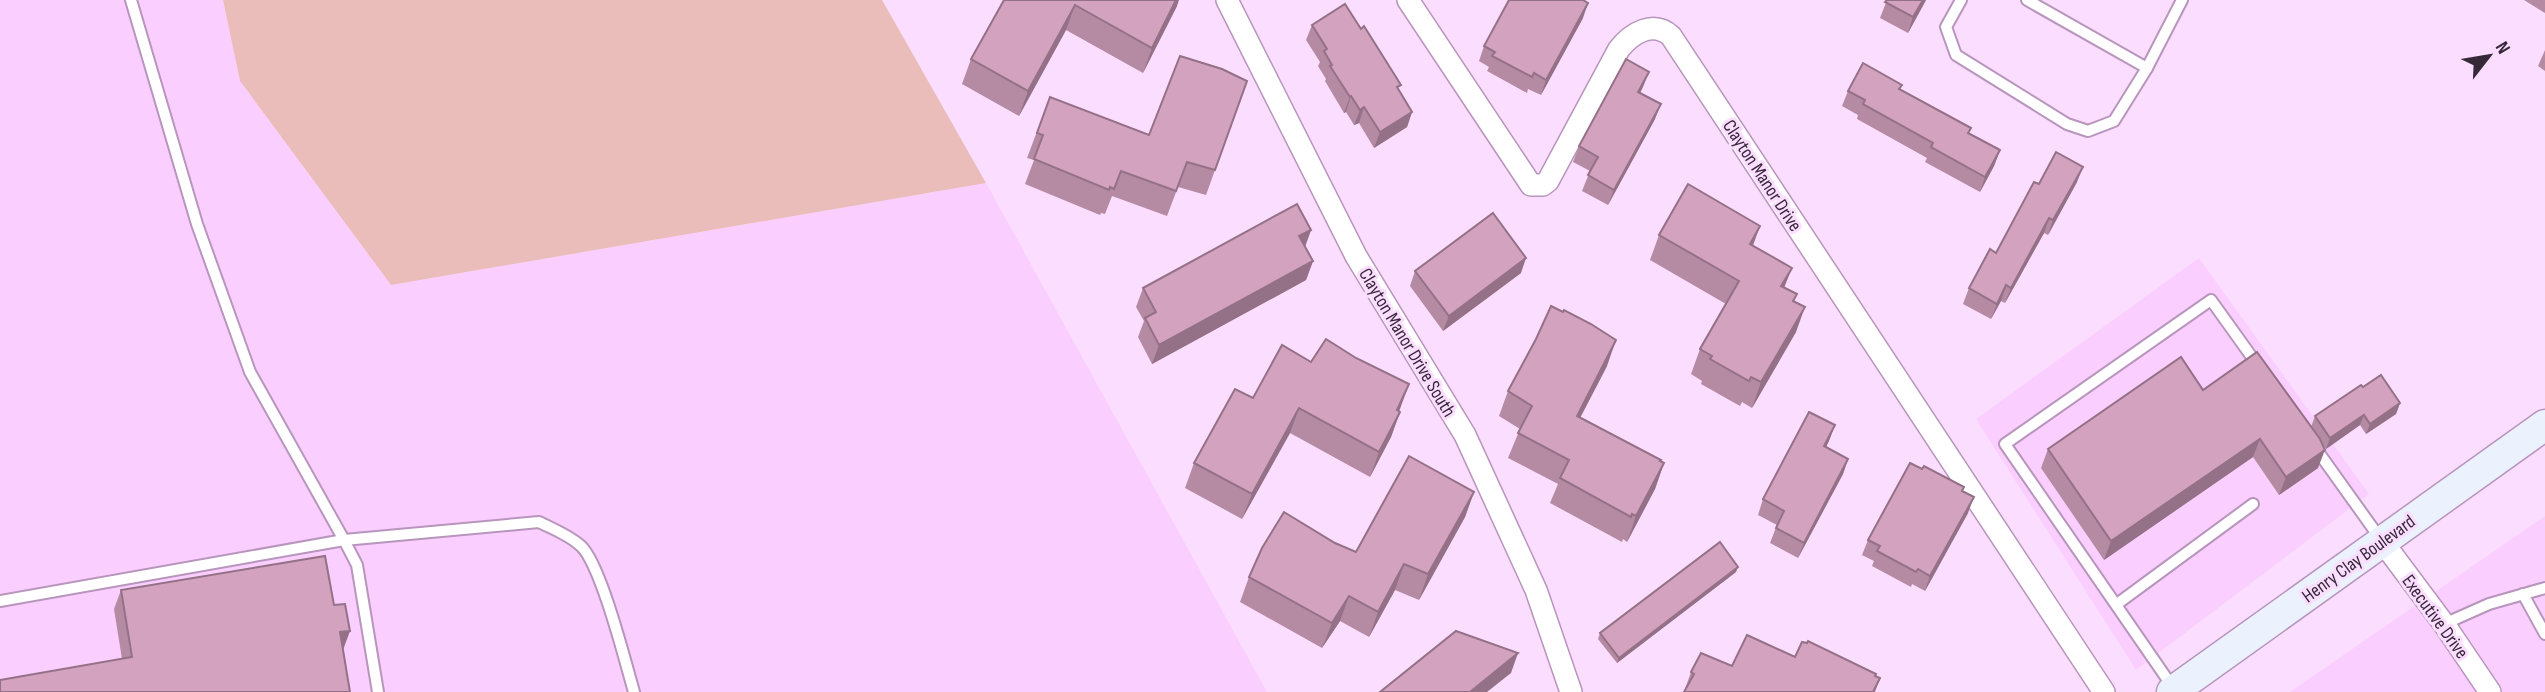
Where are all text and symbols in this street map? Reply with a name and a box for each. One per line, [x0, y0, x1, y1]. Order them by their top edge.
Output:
north arrow [2454, 21, 2524, 91]
text: N [2490, 38, 2515, 58]
street label: Clayton Manor Drive [1717, 116, 1806, 236]
street label: Clayton Manor Drive South [1353, 264, 1460, 421]
street label: Henry Clay Boulevard [2298, 510, 2420, 608]
street label: Executive Drive [2397, 570, 2473, 663]

